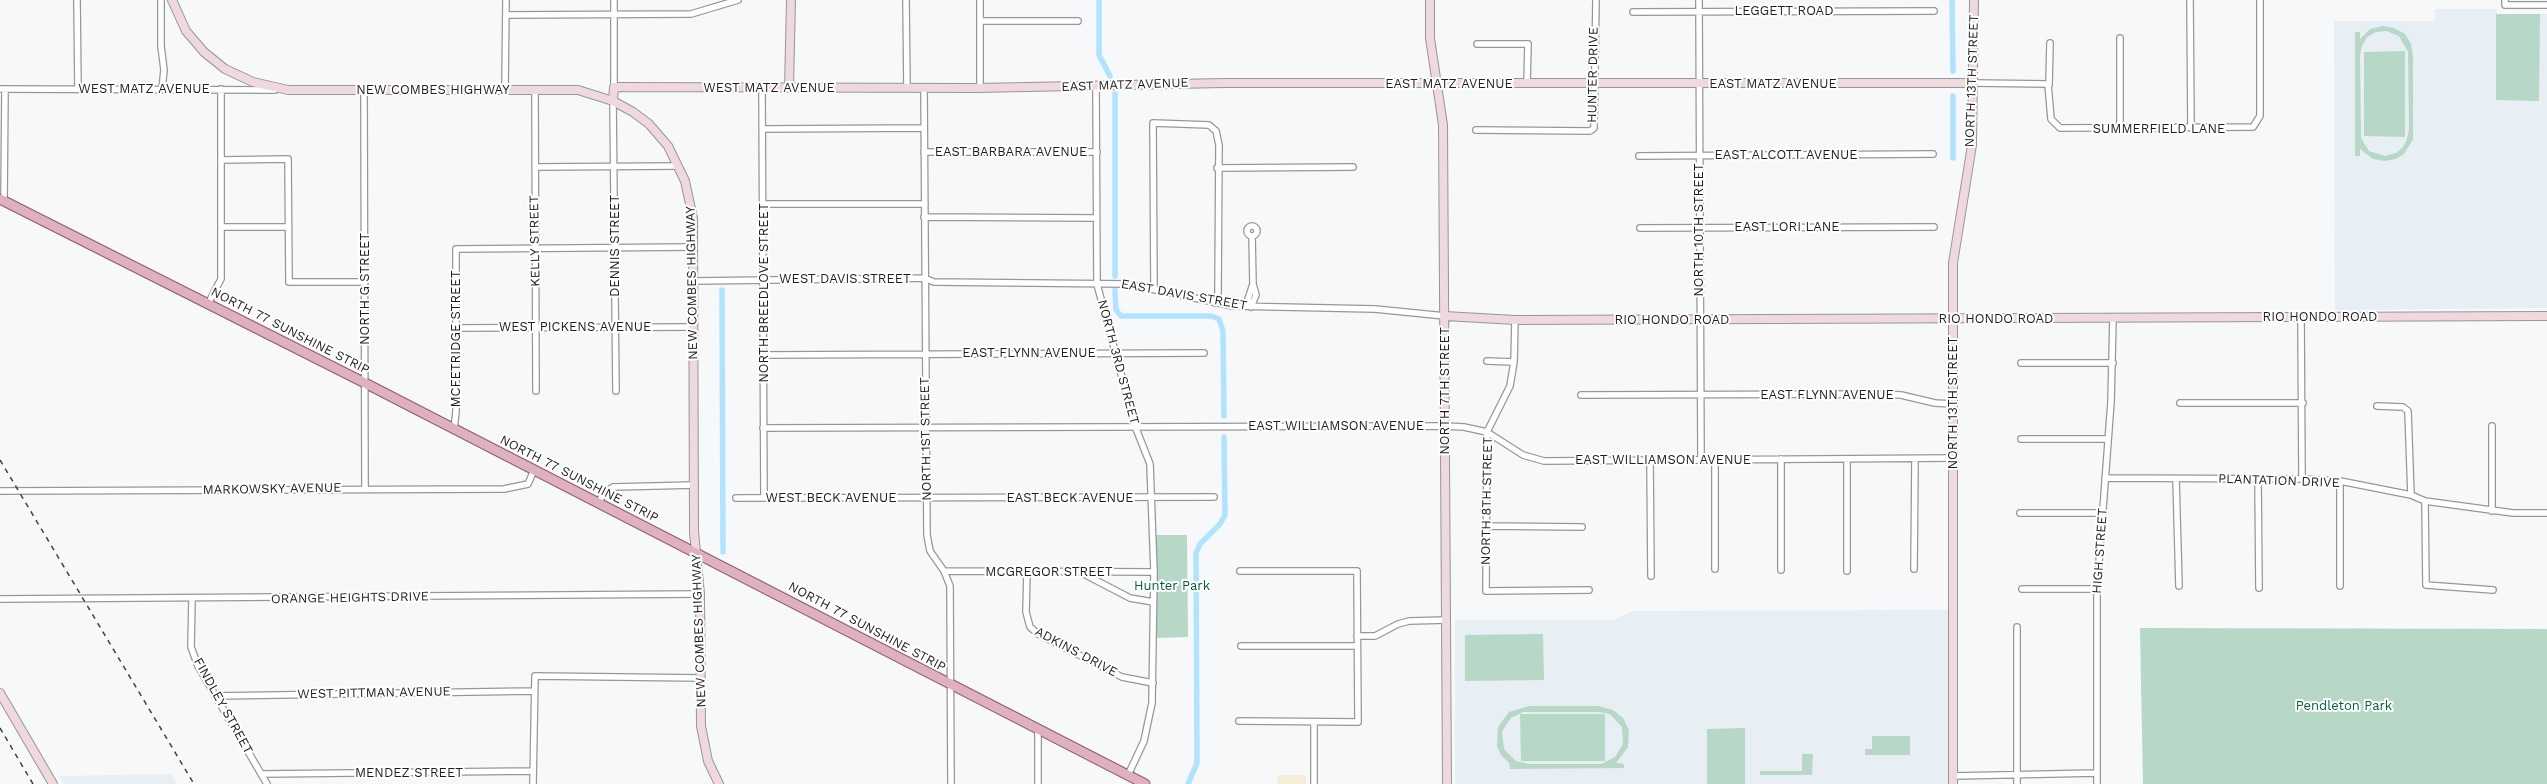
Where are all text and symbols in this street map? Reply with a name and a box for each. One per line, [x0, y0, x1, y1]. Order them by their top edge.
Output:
street label: LEGGETT ROAD [1734, 3, 1834, 19]
street label: NORTH 13TH STREET [1962, 14, 1982, 148]
street label: HUNTER DRIVE [1584, 27, 1602, 123]
street label: EAST MATZ AVENUE [1061, 75, 1189, 95]
street label: EAST MATZ AVENUE [1385, 76, 1513, 92]
street label: EAST MATZ AVENUE [1709, 76, 1837, 92]
street label: WEST MATZ AVENUE [703, 80, 835, 96]
street label: WEST MATZ AVENUE [78, 81, 210, 97]
street label: NEW COMBES HIGHWAY [356, 82, 510, 98]
street label: SUMMERFIELD LANE [2093, 121, 2225, 137]
street label: EAST BARBARA AVENUE [935, 144, 1087, 160]
street label: EAST ALCOTT AVENUE [1714, 147, 1858, 163]
street label: NORTH 10TH STREET [1691, 163, 1707, 297]
street label: KELLY STREET [526, 195, 544, 287]
street label: DENNIS STREET [607, 195, 623, 297]
street label: NORTH BREEDLOVE STREET [756, 203, 772, 383]
street label: NEW COMBES HIGHWAY [683, 206, 701, 360]
street label: EAST LORI LANE [1734, 219, 1840, 235]
street label: NORTH G STREET [357, 233, 373, 345]
street label: MCFETRIDGE STREET [448, 271, 464, 407]
street label: WEST DAVIS STREET [779, 271, 911, 287]
street label: EAST DAVIS STREET [1120, 276, 1248, 314]
street label: NORTH 77 SUNSHINE STRIP [208, 284, 372, 378]
street label: NORTH 3RD STREET [1094, 298, 1142, 426]
street label: RIO HONDO ROAD [2263, 309, 2377, 325]
street label: RIO HONDO ROAD [1939, 311, 2053, 327]
street label: RIO HONDO ROAD [1615, 312, 1729, 328]
street label: WEST PICKENS AVENUE [499, 319, 651, 335]
street label: NORTH 7TH STREET [1437, 327, 1453, 455]
street label: NORTH 13TH STREET [1945, 337, 1961, 469]
street label: EAST FLYNN AVENUE [962, 345, 1096, 361]
street label: NORTH 1ST STREET [917, 377, 935, 501]
street label: EAST FLYNN AVENUE [1760, 387, 1894, 403]
street label: EAST WILLIAMSON AVENUE [1248, 418, 1424, 434]
street label: NORTH 77 SUNSHINE STRIP [497, 432, 661, 526]
street label: NORTH 8TH STREET [1478, 437, 1496, 565]
street label: EAST WILLIAMSON AVENUE [1575, 452, 1751, 468]
street label: PLANTATION DRIVE [2218, 471, 2340, 491]
street label: MARKOWSKY AVENUE [202, 480, 342, 498]
street label: WEST BECK AVENUE [765, 490, 897, 506]
street label: EAST BECK AVENUE [1006, 490, 1134, 506]
street label: HIGH STREET [2089, 508, 2111, 594]
street label: NEW COMBES HIGHWAY [689, 554, 709, 708]
street label: MCGREGOR STREET [985, 564, 1113, 580]
park label: Hunter Park [1134, 578, 1210, 594]
street label: NORTH 77 SUNSHINE STRIP [786, 579, 948, 675]
street label: ORANGE HEIGHTS DRIVE [271, 589, 429, 607]
street label: ADKINS DRIVE [1032, 624, 1120, 680]
street label: FINDLEY STREET [190, 655, 256, 757]
street label: WEST PITTMAN AVENUE [297, 684, 451, 702]
park label: Pendleton Park [2296, 698, 2392, 714]
street label: MENDEZ STREET [355, 765, 463, 781]

